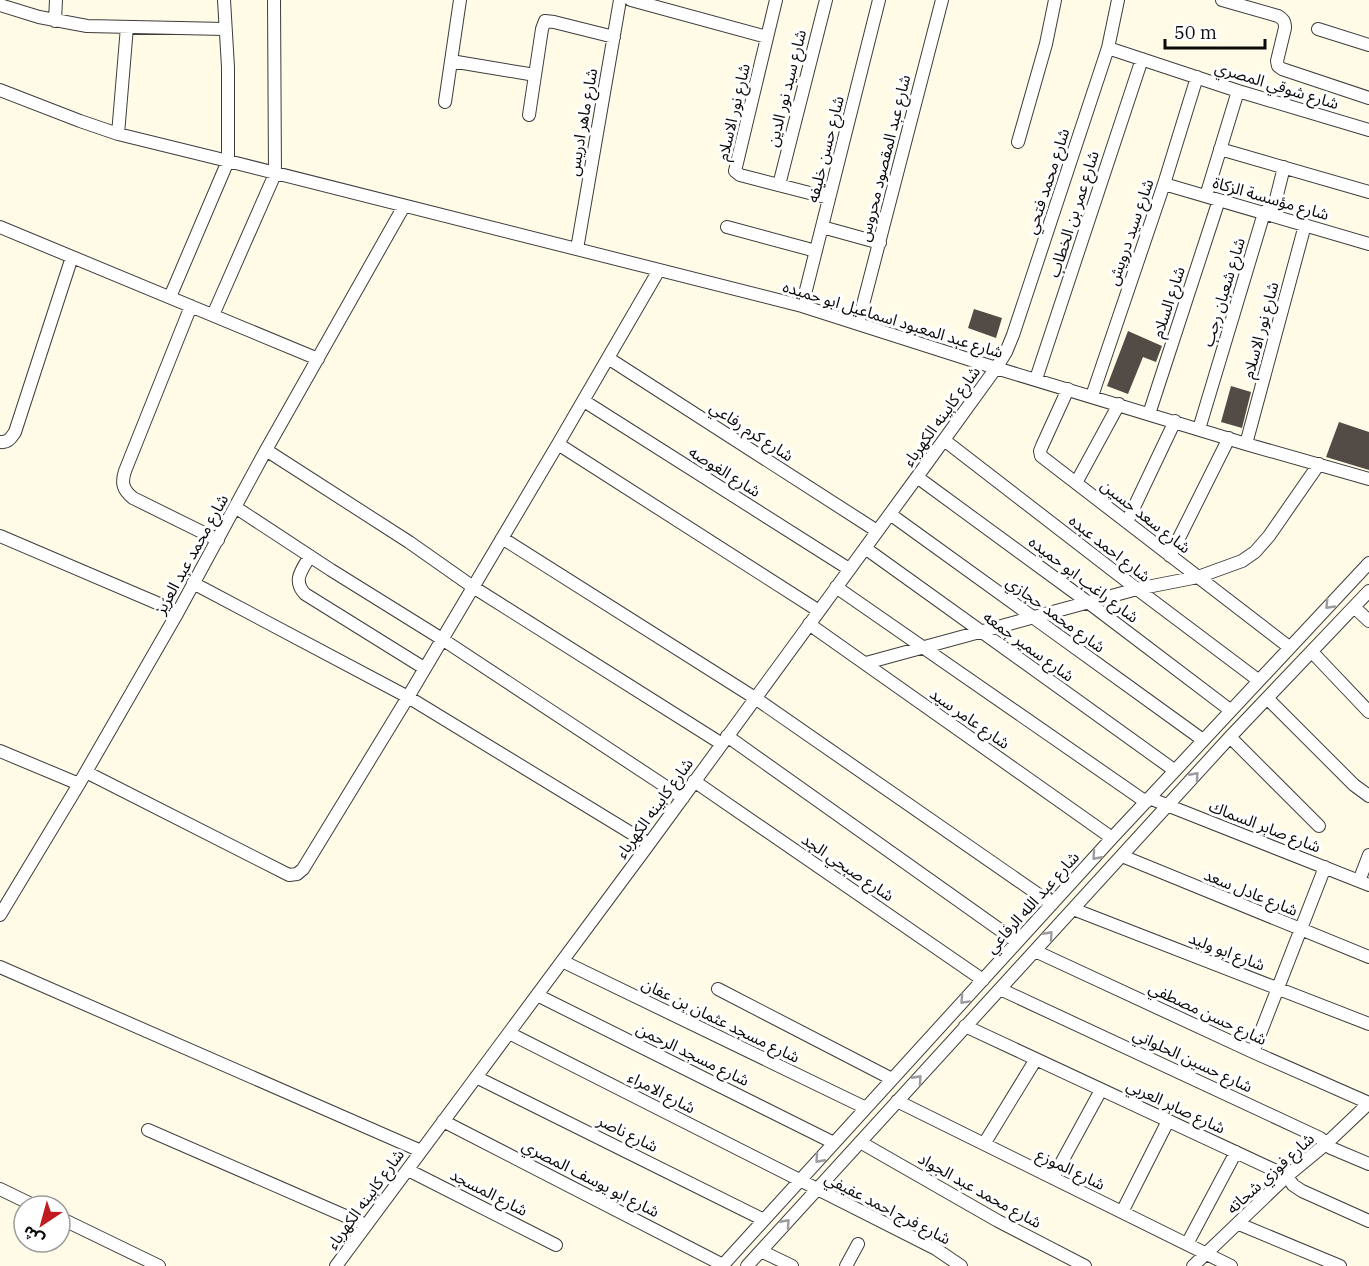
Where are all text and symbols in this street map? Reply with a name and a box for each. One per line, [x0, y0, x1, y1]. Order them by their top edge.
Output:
scale bar [1165, 12, 1266, 50]
text: 50 m [1174, 21, 1217, 44]
street label: شارع سيد نور الدين [762, 27, 813, 149]
street label: شارع شوقي المصري [1212, 57, 1341, 116]
street label: شارع نور الاسلام [712, 61, 757, 163]
street label: شارع ماهر ادريس [563, 67, 604, 178]
street label: شارع عبد المقصود محروس [854, 72, 917, 244]
street label: شارع حسن خليفه [802, 94, 851, 205]
street label: شارع محمد فتحي [1020, 126, 1076, 237]
street label: شارع عمر بن الخطاب [1043, 148, 1106, 281]
street label: شارع مؤسسة الزكاة [1210, 172, 1331, 227]
street label: شارع سيد درويش [1102, 176, 1160, 289]
street label: شارع شعبان رجب [1197, 235, 1252, 350]
street label: شارع السلام [1147, 264, 1192, 341]
street label: شارع عبد المعبود اسماعيل ابو حميده [780, 276, 1006, 365]
street label: شارع نور الاسلام [1237, 279, 1285, 381]
street label: شارع كابينه الكهرباء [898, 362, 986, 472]
street label: شارع كرم رفاعي [705, 397, 798, 468]
street label: شارع الغوصه [684, 441, 765, 503]
street label: شارع سعد حسين [1095, 475, 1195, 560]
street label: شارع محمد عبد العزيز [149, 491, 235, 620]
street label: شارع احمد عبده [1063, 510, 1155, 588]
street label: شارع راغب ابو حميده [1023, 531, 1143, 629]
street label: شارع محمد حجازي [1001, 571, 1109, 659]
one-way arrow [1325, 599, 1336, 609]
street label: شارع سمير جمعه [978, 606, 1078, 688]
street label: شارع عامر سيد [924, 683, 1014, 755]
street label: شارع كابينه الكهرباء [611, 754, 699, 864]
one-way arrow [1188, 772, 1199, 783]
street label: شارع صابر السماك [1205, 796, 1324, 859]
street label: شارع صبحي الجد [796, 829, 898, 908]
street label: شارع عبد الله الرفاعي [981, 847, 1085, 959]
one-way arrow [1092, 849, 1103, 859]
street label: شارع عادل سعد [1200, 864, 1301, 923]
street label: شارع ابو وليد [1185, 927, 1268, 977]
one-way arrow [1042, 931, 1053, 942]
street label: شارع مسجد عثمان بن عفان [637, 973, 803, 1070]
street label: شارع حسن مصطفي [1145, 977, 1270, 1052]
one-way arrow [961, 992, 972, 1003]
street label: شارع مسجد الرحمن [632, 1018, 753, 1093]
street label: شارع حسين الحلواني [1129, 1024, 1256, 1099]
street label: شارع الامراء [624, 1067, 699, 1120]
street label: شارع صابر العربي [1122, 1074, 1229, 1140]
one-way arrow [911, 1075, 922, 1086]
street label: شارع ناصر [592, 1109, 661, 1159]
street label: شارع فوزي شحاته [1222, 1128, 1320, 1220]
street label: شارع ابو يوسف المصري [518, 1135, 663, 1224]
street label: شارع الموزع [1032, 1144, 1108, 1197]
street label: شارع كابينه الكهرباء [322, 1145, 410, 1255]
street label: شارع محمد عبد الجواد [913, 1148, 1045, 1235]
one-way arrow [815, 1153, 826, 1163]
street label: شارع المسجد [445, 1164, 531, 1223]
street label: شارع فرج احمد عفيفي [820, 1168, 954, 1251]
north arrow [12, 1194, 72, 1254]
one-way arrow [779, 1219, 790, 1230]
text: ش [18, 1222, 48, 1251]

